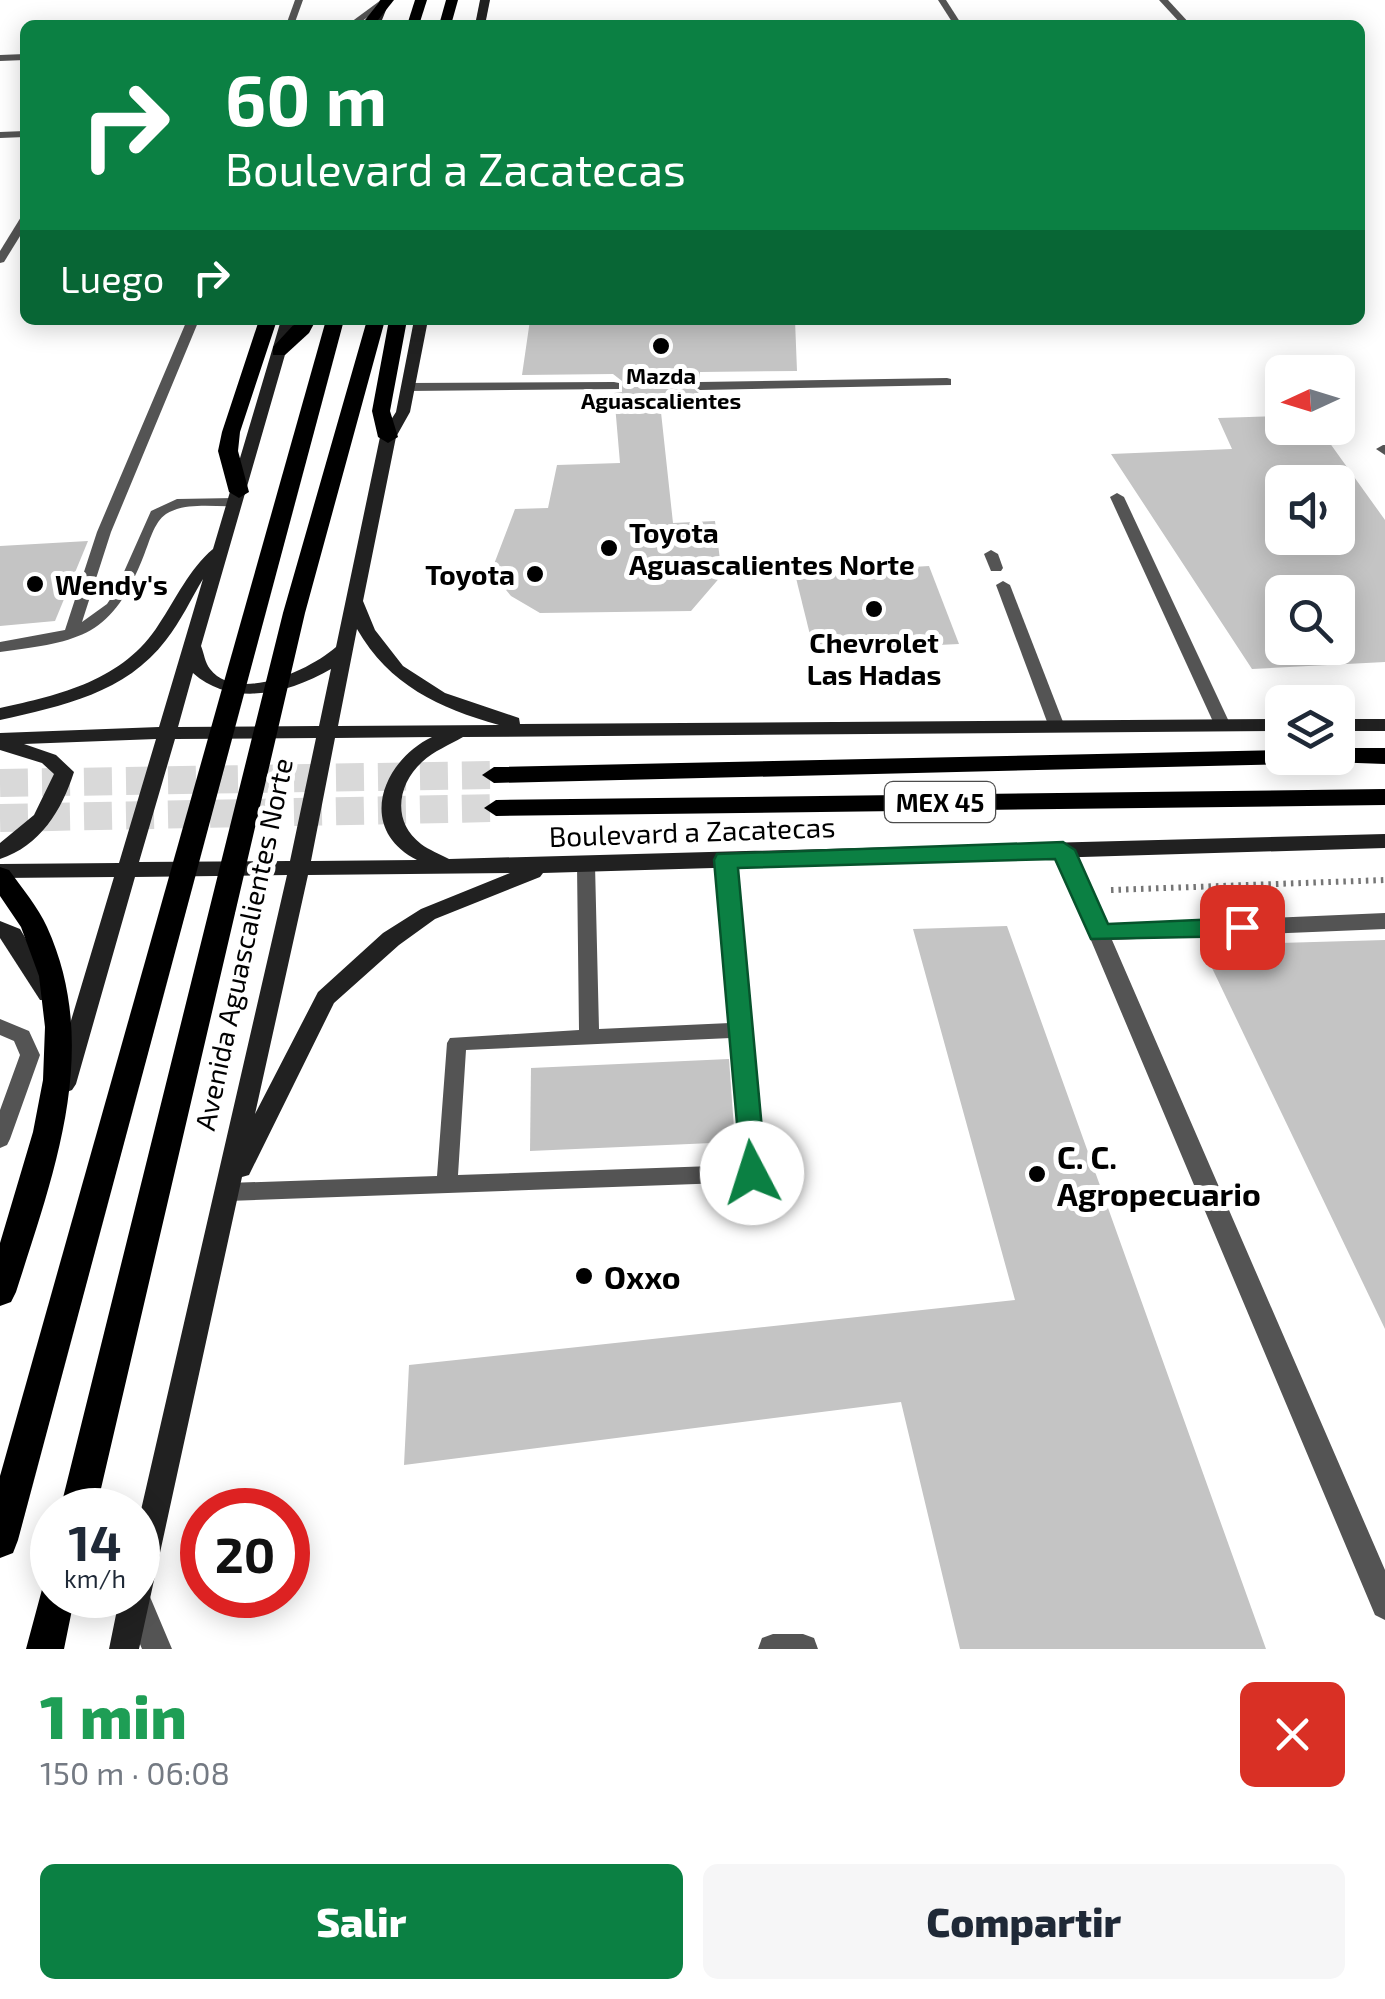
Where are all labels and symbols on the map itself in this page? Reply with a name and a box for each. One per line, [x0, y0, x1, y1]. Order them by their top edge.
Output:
marker: Mazda Aguascalientes [650, 335, 672, 357]
north arrow [1265, 355, 1355, 445]
place label: Mazda Aguascalientes [581, 362, 741, 413]
place label: Toyota Aguascalientes Norte [629, 515, 915, 581]
marker: Toyota Aguascalientes Norte [598, 537, 620, 559]
place label: Toyota [425, 557, 515, 591]
marker: Toyota [524, 563, 546, 585]
place label: Wendy's [55, 567, 168, 601]
marker: Wendy's [24, 573, 46, 595]
marker: Chevrolet Las Hadas [863, 598, 885, 620]
place label: Chevrolet Las Hadas [807, 625, 941, 691]
street label: Avenida Aguascalientes Norte [187, 755, 299, 1133]
road number: MEX 45 [885, 782, 995, 822]
street label: Boulevard a Zacatecas [548, 809, 836, 853]
pin [1200, 885, 1285, 970]
position arrow [700, 1121, 804, 1225]
place label: C. C. Agropecuario [1057, 1137, 1261, 1212]
marker: C. C. Agropecuario [1026, 1163, 1048, 1185]
place label: Oxxo [604, 1257, 681, 1295]
marker: Oxxo [573, 1265, 595, 1287]
speed limit sign: 20 [180, 1488, 310, 1618]

